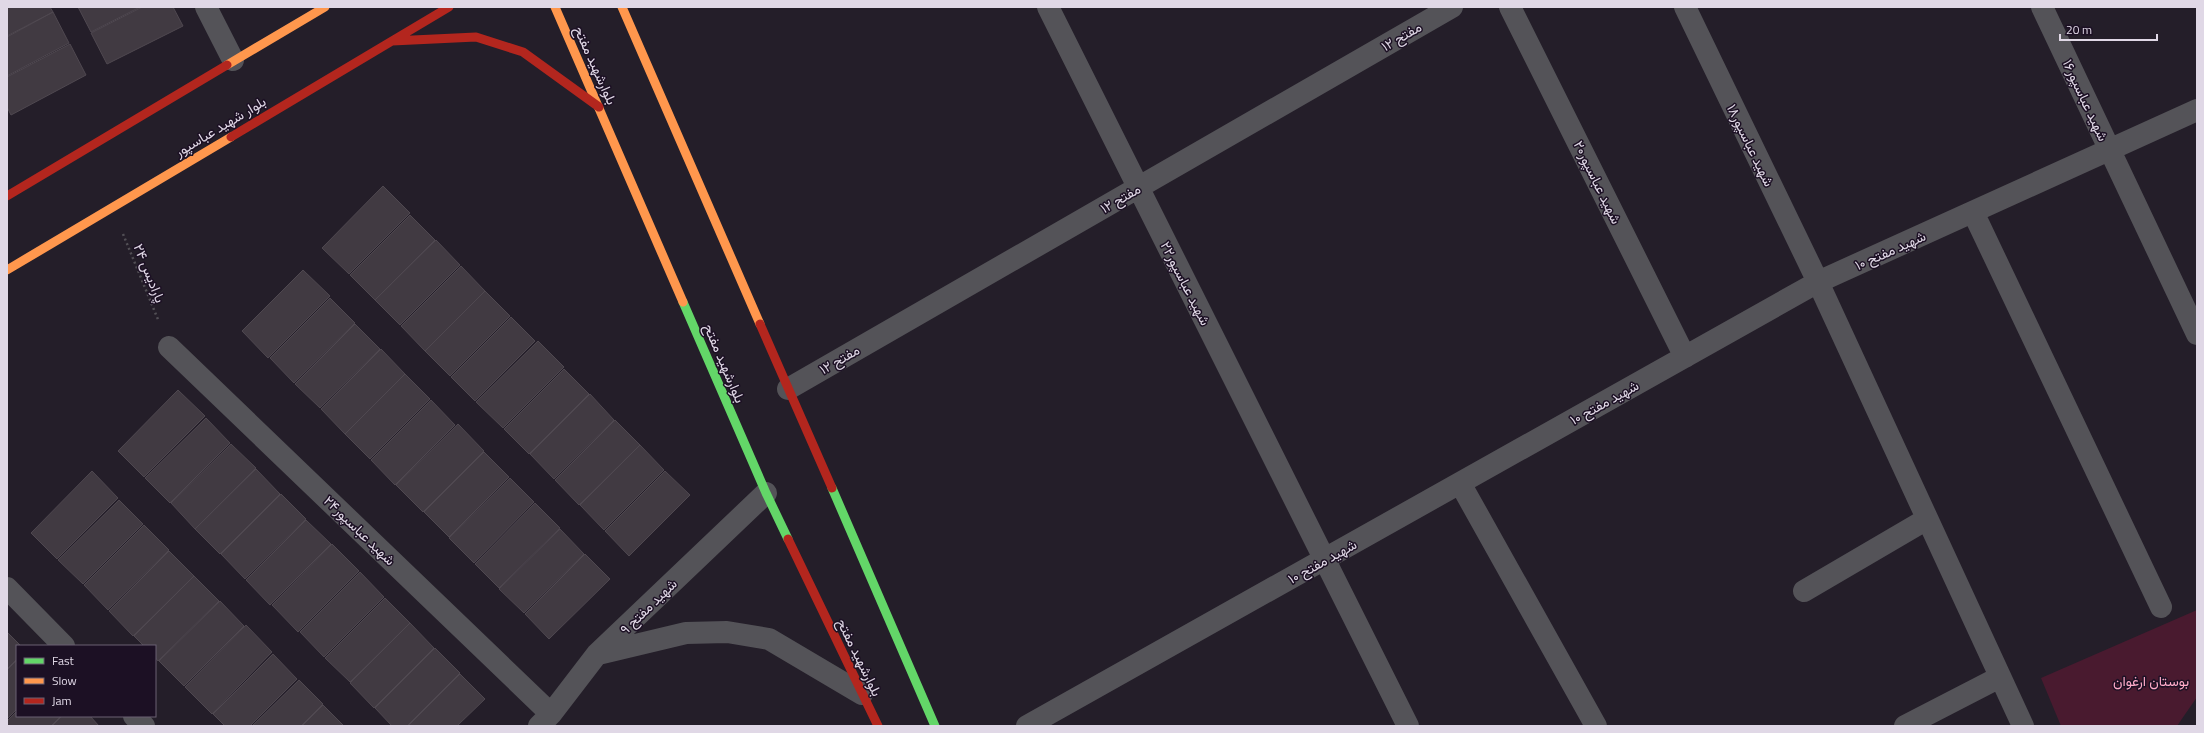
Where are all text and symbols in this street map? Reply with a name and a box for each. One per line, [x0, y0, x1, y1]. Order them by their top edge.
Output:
street label: مفتح ۱۲ [1377, 16, 1426, 57]
scale bar [2060, 16, 2157, 42]
text: 20 m [2066, 20, 2092, 39]
street label: بلوارشهید مفتح [568, 22, 623, 108]
street label: شهید عباسپور۱۶ [2058, 56, 2114, 144]
street label: بلوار شهید عباسپور [169, 90, 270, 162]
street label: شهید عباسپور۱۸ [1722, 100, 1780, 190]
street label: شهید عباسپور۲۰ [1569, 137, 1627, 227]
street label: مفتح ۱۲ [1096, 178, 1145, 219]
street label: شهید مفتح ۱۰ [1851, 225, 1929, 276]
street label: شهید عباسپور۲۲ [1156, 237, 1216, 329]
street label: پارادیس ۲۴ [129, 240, 171, 306]
street label: بلوارشهید مفتح [698, 320, 751, 406]
street label: مفتح ۱۲ [815, 339, 864, 380]
street label: شهید مفتح ۱۰ [1566, 374, 1643, 430]
street label: شهید عباسپور۲۴ [319, 490, 401, 570]
street label: شهید مفتح ۱۰ [1284, 533, 1361, 589]
street label: شهید مفتح ۹ [615, 573, 682, 639]
street label: بلوارشهید مفتح [831, 614, 888, 700]
legend [16, 645, 156, 717]
text: Fast [52, 651, 75, 670]
park label: بوستان ارغوان [2113, 670, 2189, 691]
text: Slow [52, 671, 77, 690]
text: Jam [52, 691, 72, 710]

